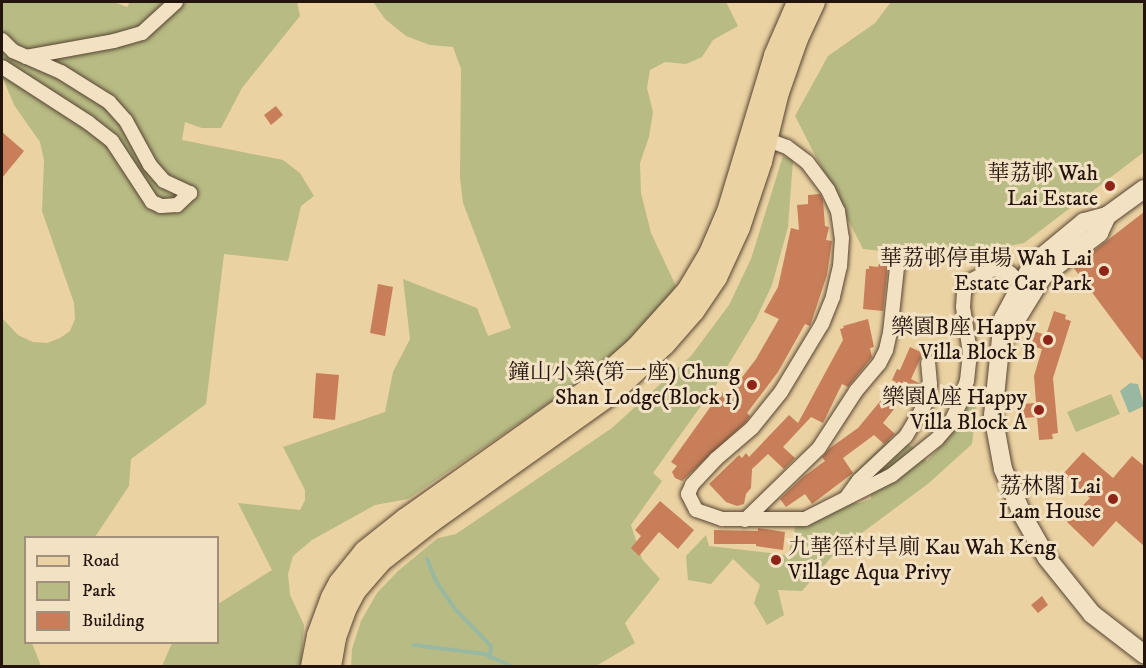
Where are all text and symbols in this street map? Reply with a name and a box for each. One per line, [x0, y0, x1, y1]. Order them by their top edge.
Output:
place label: 華荔邨 Wah Lai Estate [988, 160, 1098, 212]
marker: 華荔邨 Wah Lai Estate [1103, 179, 1117, 193]
place label: 華荔邨停車場 Wah Lai Estate Car Park [880, 245, 1092, 296]
marker: 華荔邨停車場 Wah Lai Estate Car Park [1097, 264, 1111, 278]
place label: 樂園B座 Happy Villa Block B [891, 314, 1036, 366]
marker: 樂園B座 Happy Villa Block B [1041, 333, 1055, 347]
place label: 鐘山小築(第一座) Chung Shan Lodge(Block 1) [508, 359, 740, 410]
marker: 鐘山小築(第一座) Chung Shan Lodge(Block 1) [745, 378, 759, 392]
place label: 樂園A座 Happy Villa Block A [882, 384, 1027, 436]
marker: 樂園A座 Happy Villa Block A [1032, 403, 1046, 417]
place label: 荔林閣 Lai Lam House [999, 473, 1101, 524]
marker: 荔林閣 Lai Lam House [1106, 492, 1120, 506]
place label: 九華徑村旱廁 Kau Wah Keng Village Aqua Privy [788, 534, 1056, 586]
legend [24, 536, 219, 644]
text: Road [82, 550, 119, 572]
marker: 九華徑村旱廁 Kau Wah Keng Village Aqua Privy [769, 553, 783, 567]
text: Park [82, 580, 116, 602]
text: Building [82, 610, 144, 632]

